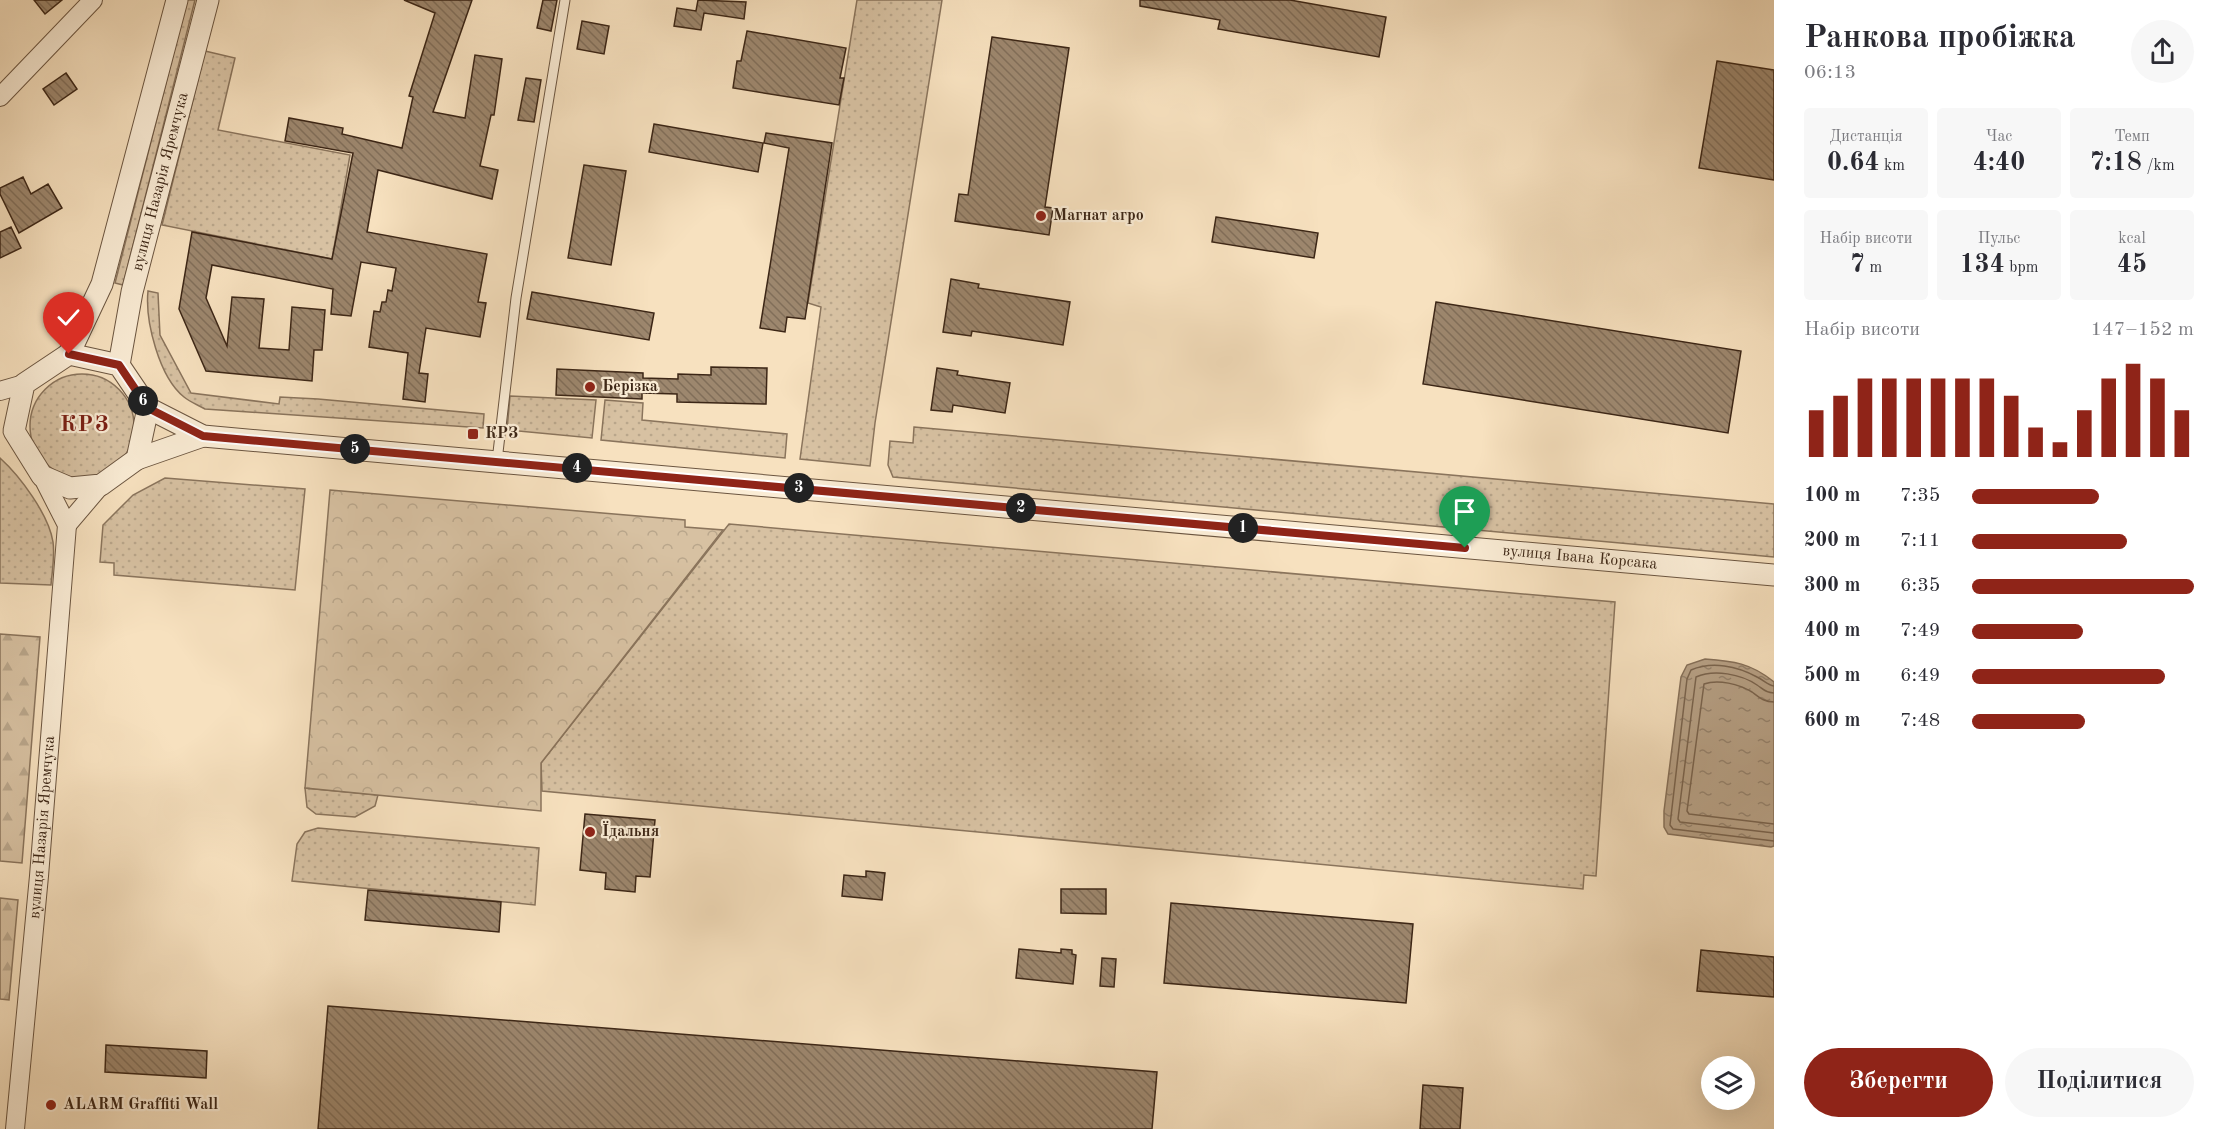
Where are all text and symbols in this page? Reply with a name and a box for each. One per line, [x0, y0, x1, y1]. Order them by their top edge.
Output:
button: share [2131, 20, 2194, 83]
text: Ранкова пробіжка [1804, 22, 2076, 55]
text: 06:13 [1804, 63, 1856, 83]
street label: вулиця Назарія Яремчука [130, 91, 192, 273]
text: Дистанція [1829, 129, 1903, 145]
text: Час [1986, 129, 2012, 145]
text: Темп [2114, 129, 2150, 145]
text: 0.64 [1827, 150, 1880, 176]
text: 4:40 [1973, 150, 2025, 176]
text: 7:18 [2089, 150, 2142, 176]
text: km [1880, 158, 1905, 174]
text: /km [2142, 158, 2175, 174]
place label: Магнат агро [1053, 208, 1144, 224]
marker: Магнат агро [1034, 209, 1048, 223]
text: Набір висоти [1820, 231, 1912, 247]
text: Пульс [1978, 231, 2020, 247]
text: kcal [2118, 231, 2146, 247]
text: 7 [1850, 252, 1865, 278]
text: 134 [1960, 252, 2005, 278]
text: 45 [2117, 252, 2147, 278]
text: m [1865, 260, 1882, 276]
text: bpm [2005, 260, 2038, 276]
pin [43, 292, 94, 354]
icon: check [52, 301, 85, 334]
text: Набір висоти [1804, 320, 1920, 340]
text: 147–152 m [2091, 320, 2194, 340]
place label: Берізка [602, 379, 658, 395]
marker: Берізка [583, 380, 597, 394]
pin: 6 [128, 386, 158, 416]
text: 6 [138, 393, 148, 409]
district label: КРЗ [60, 414, 110, 436]
place label: КРЗ [485, 426, 518, 442]
marker: КРЗ [466, 427, 480, 441]
pin: 5 [340, 434, 370, 464]
text: 5 [350, 441, 360, 457]
pin: 4 [562, 453, 592, 483]
text: 4 [572, 460, 582, 476]
pin: 3 [784, 473, 814, 503]
text: 3 [794, 480, 804, 496]
pin [1439, 486, 1490, 548]
text: 100 m [1804, 486, 1860, 506]
text: 7:35 [1900, 486, 1940, 506]
pin: 2 [1006, 493, 1036, 523]
icon: arrive [1448, 495, 1481, 528]
text: 2 [1016, 500, 1026, 516]
pin: 1 [1228, 513, 1258, 543]
text: 1 [1238, 520, 1248, 536]
text: 200 m [1804, 531, 1860, 551]
text: 7:11 [1900, 531, 1940, 551]
street label: вулиця Івана Корсака [1502, 543, 1658, 573]
text: 300 m [1804, 576, 1860, 596]
text: 6:35 [1900, 576, 1940, 596]
text: 400 m [1804, 621, 1860, 641]
text: 7:49 [1900, 621, 1940, 641]
text: 500 m [1804, 666, 1860, 686]
text: 6:49 [1900, 666, 1940, 686]
text: 600 m [1804, 711, 1860, 731]
text: 7:48 [1900, 711, 1940, 731]
street label: вулиця Назарія Яремчука [27, 735, 58, 920]
place label: Їдальня [602, 821, 659, 840]
marker: Їдальня [583, 825, 597, 839]
button: Зберегти [1804, 1048, 1993, 1117]
button: Поділитися [2005, 1048, 2194, 1117]
map controls [1701, 1056, 1755, 1110]
button: layers [1701, 1056, 1755, 1110]
place label: ALARM Graffiti Wall [63, 1097, 218, 1113]
marker: ALARM Graffiti Wall [44, 1098, 58, 1112]

